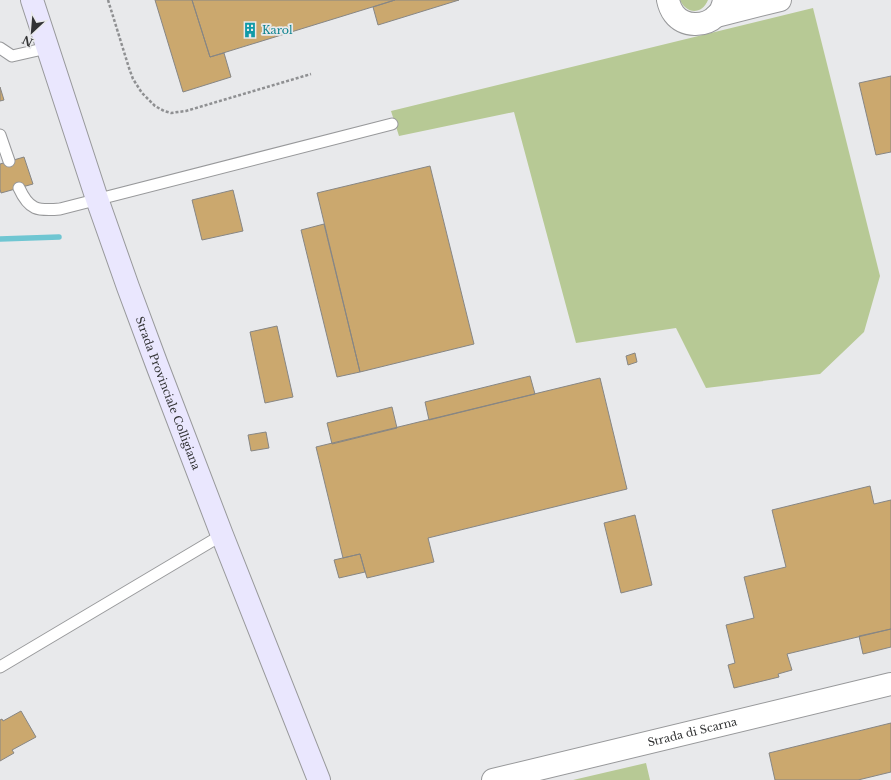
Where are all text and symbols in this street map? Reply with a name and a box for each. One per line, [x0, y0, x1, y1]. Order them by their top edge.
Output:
north arrow [12, 12, 52, 52]
building icon: Karol [241, 21, 259, 39]
place label: Karol [262, 23, 293, 37]
text: N [19, 32, 35, 50]
street label: Strada Provinciale Colligiana [133, 314, 204, 473]
street label: Strada di Scarna [646, 714, 739, 749]

